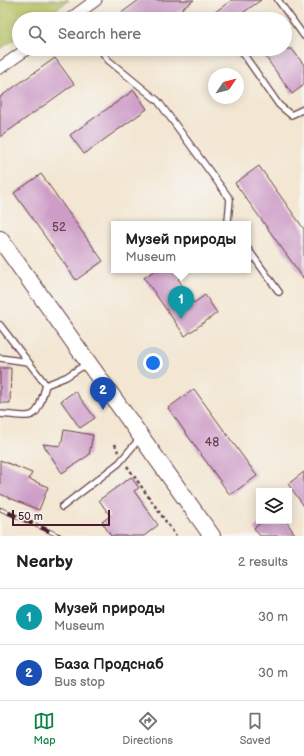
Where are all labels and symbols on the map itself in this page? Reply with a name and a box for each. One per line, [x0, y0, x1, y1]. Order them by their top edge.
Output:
north arrow [208, 68, 244, 104]
house number: 52 [52, 220, 66, 235]
pin: 1 [168, 286, 194, 319]
your location [143, 353, 163, 373]
pin: 2 [90, 377, 116, 410]
house number: 48 [205, 435, 219, 450]
scale bar [12, 508, 110, 527]

